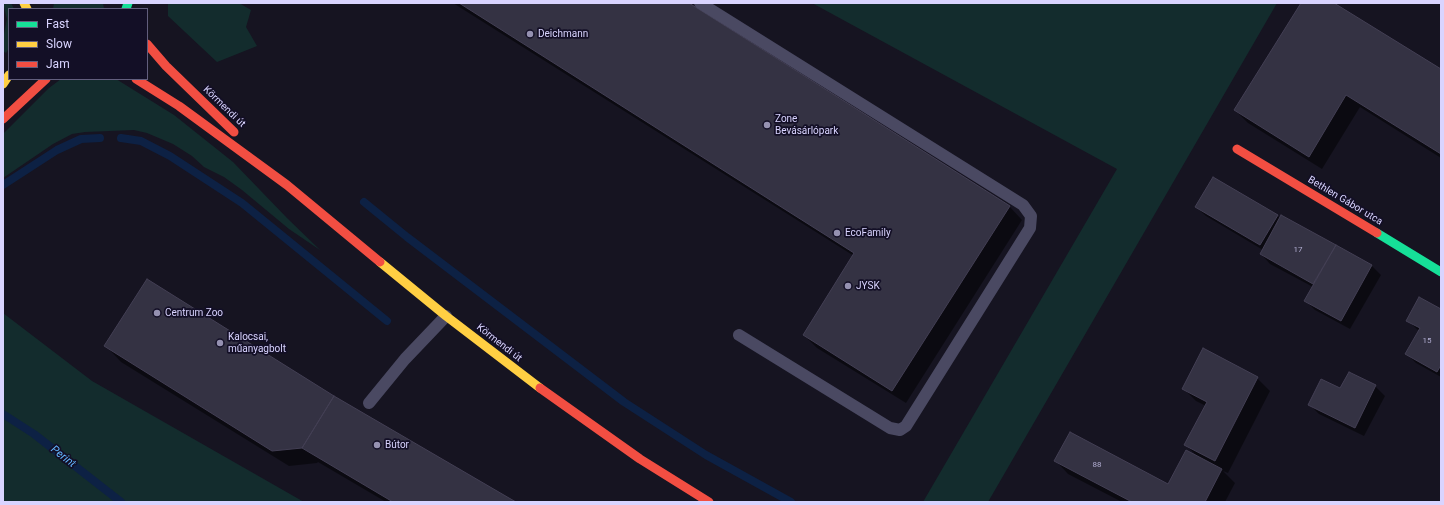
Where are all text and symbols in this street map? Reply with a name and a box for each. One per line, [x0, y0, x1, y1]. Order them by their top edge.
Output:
legend [8, 8, 148, 80]
text: Fast [46, 17, 69, 31]
place label: Deichmann [538, 28, 588, 40]
marker: Deichmann [525, 29, 535, 39]
text: Slow [46, 37, 72, 51]
text: Jam [46, 57, 70, 71]
street label: Körmendi út [200, 84, 248, 130]
place label: Zone Bevásárlópark [775, 113, 838, 136]
marker: Zone Bevásárlópark [762, 120, 772, 130]
street label: Bethlen Gábor utca [1306, 174, 1384, 228]
place label: EcoFamily [845, 227, 891, 239]
marker: EcoFamily [832, 228, 842, 238]
house number: 17 [1294, 245, 1302, 255]
place label: JYSK [856, 280, 880, 292]
marker: JYSK [843, 281, 853, 291]
place label: Centrum Zoo [165, 307, 223, 319]
marker: Centrum Zoo [152, 308, 162, 318]
street label: Körmendi út [474, 322, 524, 364]
place label: Kalocsai, műanyagbolt [228, 331, 286, 354]
house number: 15 [1423, 336, 1431, 346]
marker: Kalocsai, műanyagbolt [215, 338, 225, 348]
place label: Bútor [385, 439, 409, 451]
marker: Bútor [372, 440, 382, 450]
water label: Perint [48, 443, 78, 471]
house number: 88 [1093, 460, 1101, 470]

